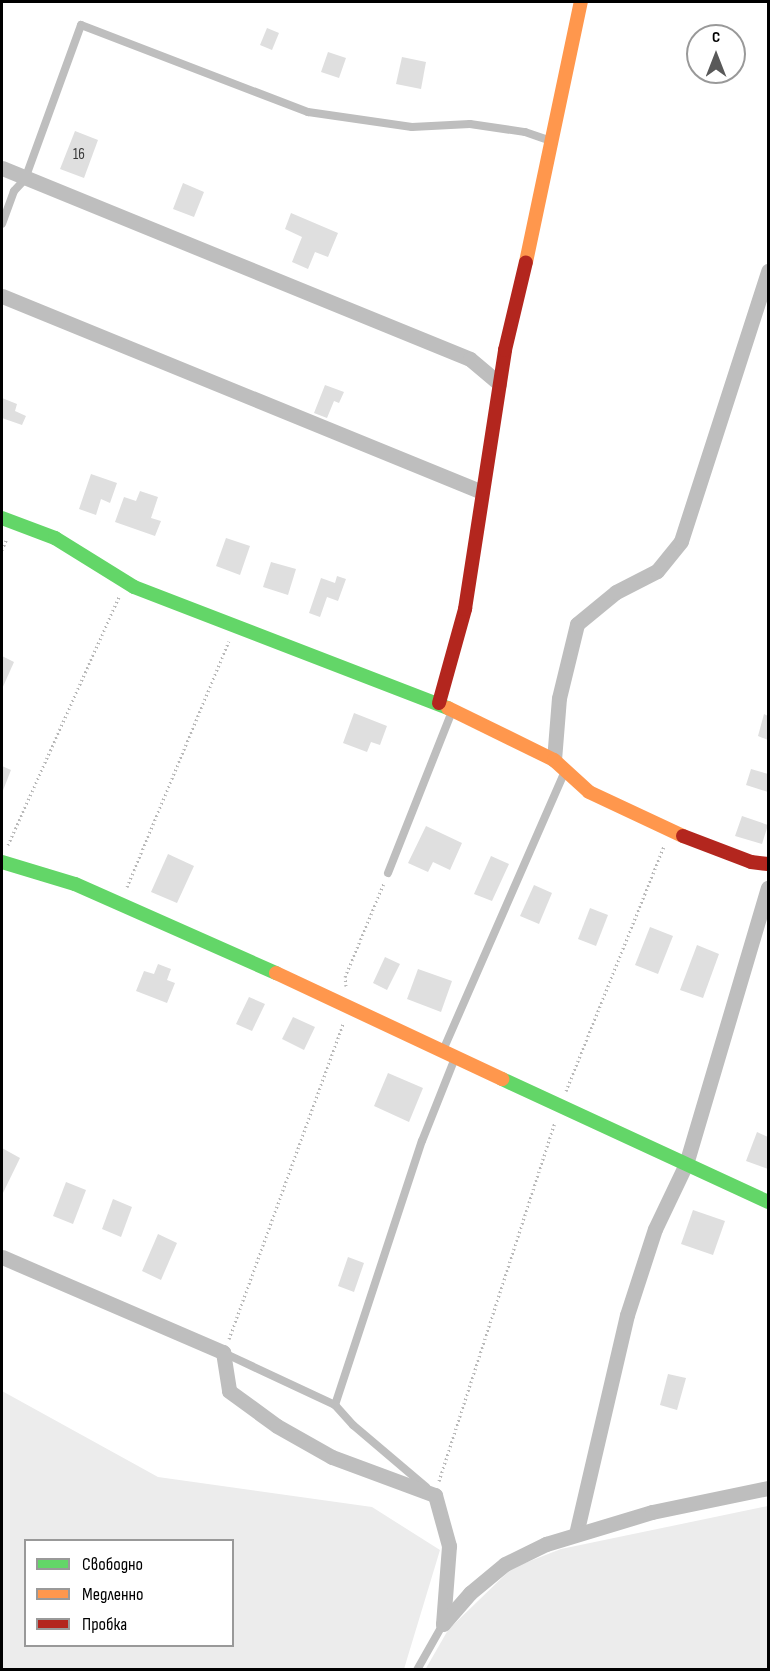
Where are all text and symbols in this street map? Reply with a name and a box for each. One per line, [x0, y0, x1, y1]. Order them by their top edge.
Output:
north arrow [686, 24, 746, 84]
text: С [712, 28, 720, 47]
house number: 16 [73, 146, 85, 164]
legend [24, 1539, 234, 1647]
text: Свободно [82, 1554, 143, 1575]
text: Медленно [82, 1584, 144, 1605]
text: Пробка [82, 1614, 127, 1635]

